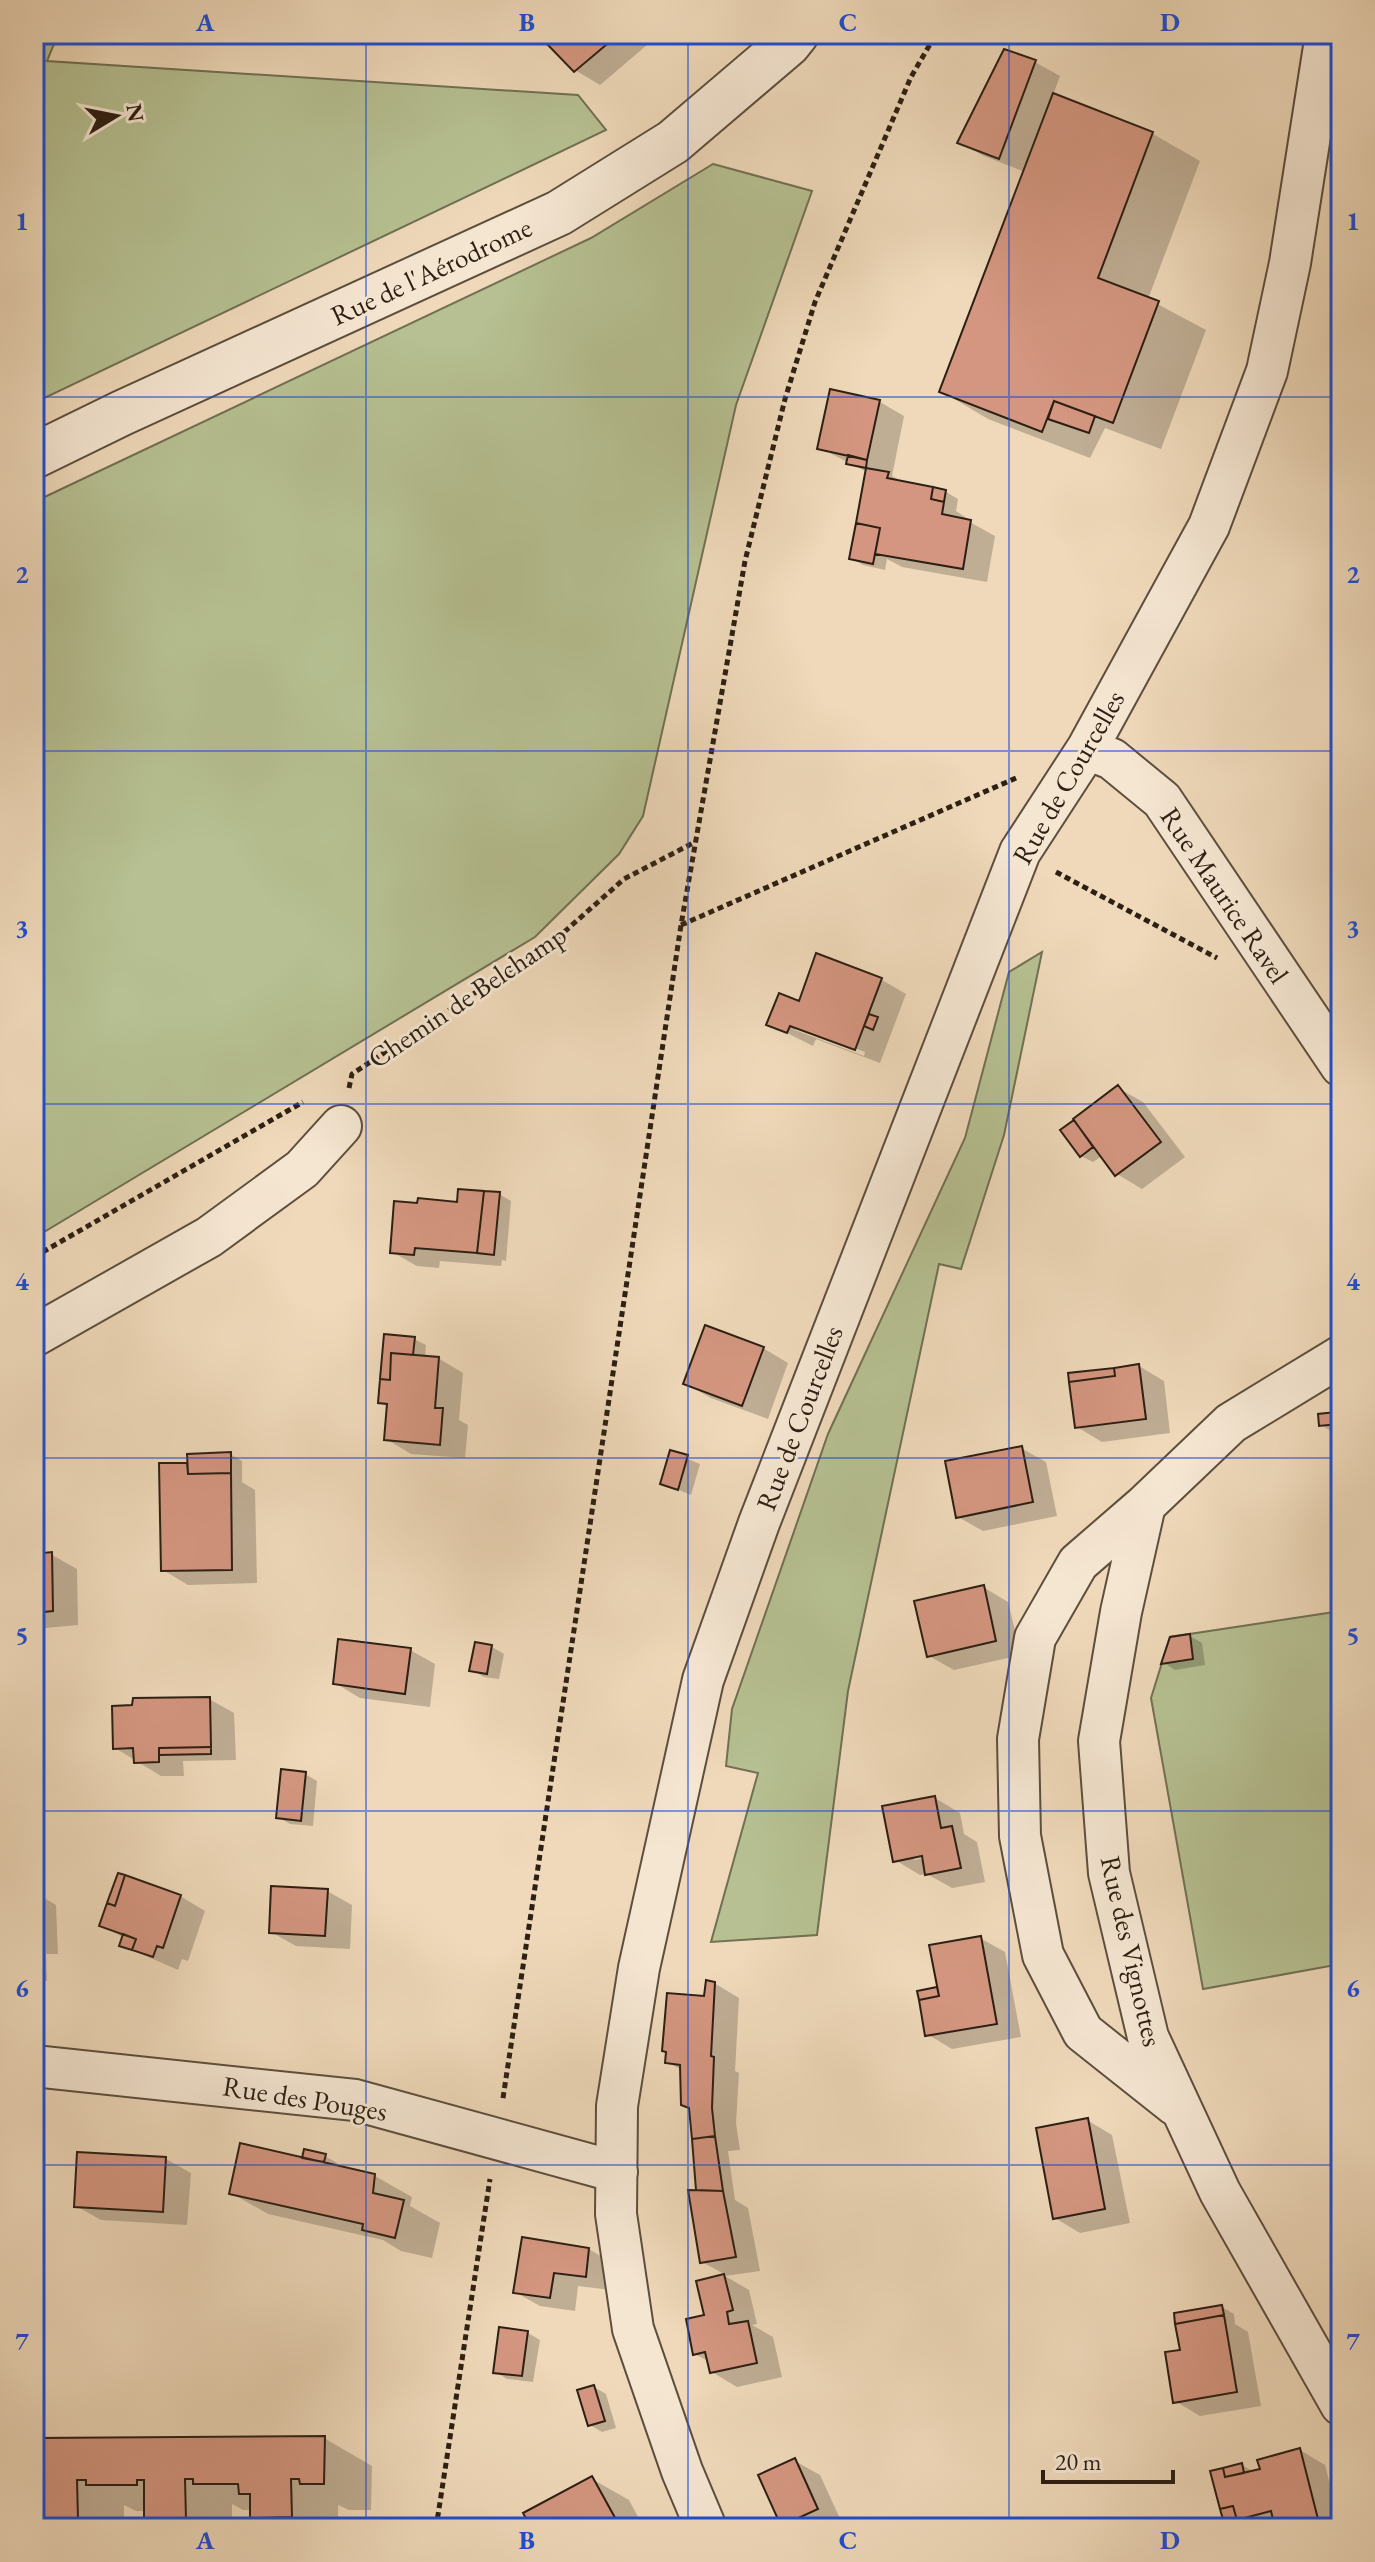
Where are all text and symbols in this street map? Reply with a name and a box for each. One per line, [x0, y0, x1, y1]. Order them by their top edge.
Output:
text: A [195, 5, 215, 39]
text: B [519, 5, 535, 39]
text: C [839, 5, 857, 39]
text: D [1160, 5, 1180, 39]
north arrow [76, 76, 156, 156]
text: N [119, 101, 151, 124]
text: 1 [15, 204, 29, 238]
text: 1 [1346, 204, 1360, 238]
street label: Rue de l'Aérodrome [325, 209, 537, 333]
text: 2 [15, 557, 29, 591]
text: 2 [1346, 557, 1360, 591]
street label: Rue de Courcelles [1004, 684, 1132, 870]
street label: Rue Maurice Ravel [1153, 800, 1297, 990]
text: 3 [15, 911, 29, 945]
text: 3 [1346, 911, 1360, 945]
street label: Chemin de Belchamp [361, 916, 573, 1076]
text: 4 [15, 1264, 29, 1298]
text: 4 [1346, 1264, 1360, 1298]
street label: Rue de Courcelles [747, 1321, 851, 1515]
text: 5 [15, 1618, 29, 1652]
text: 5 [1346, 1618, 1360, 1652]
street label: Rue des Vignottes [1093, 1852, 1171, 2050]
text: 6 [15, 1971, 29, 2005]
text: 6 [1346, 1971, 1360, 2005]
street label: Rue des Pouges [220, 2067, 390, 2129]
text: 7 [15, 2324, 29, 2358]
text: 7 [1346, 2324, 1360, 2358]
scale bar [1043, 2434, 1173, 2484]
text: 20 m [1055, 2446, 1102, 2477]
text: A [195, 2523, 215, 2557]
text: B [519, 2523, 535, 2557]
text: C [839, 2523, 857, 2557]
text: D [1160, 2523, 1180, 2557]

